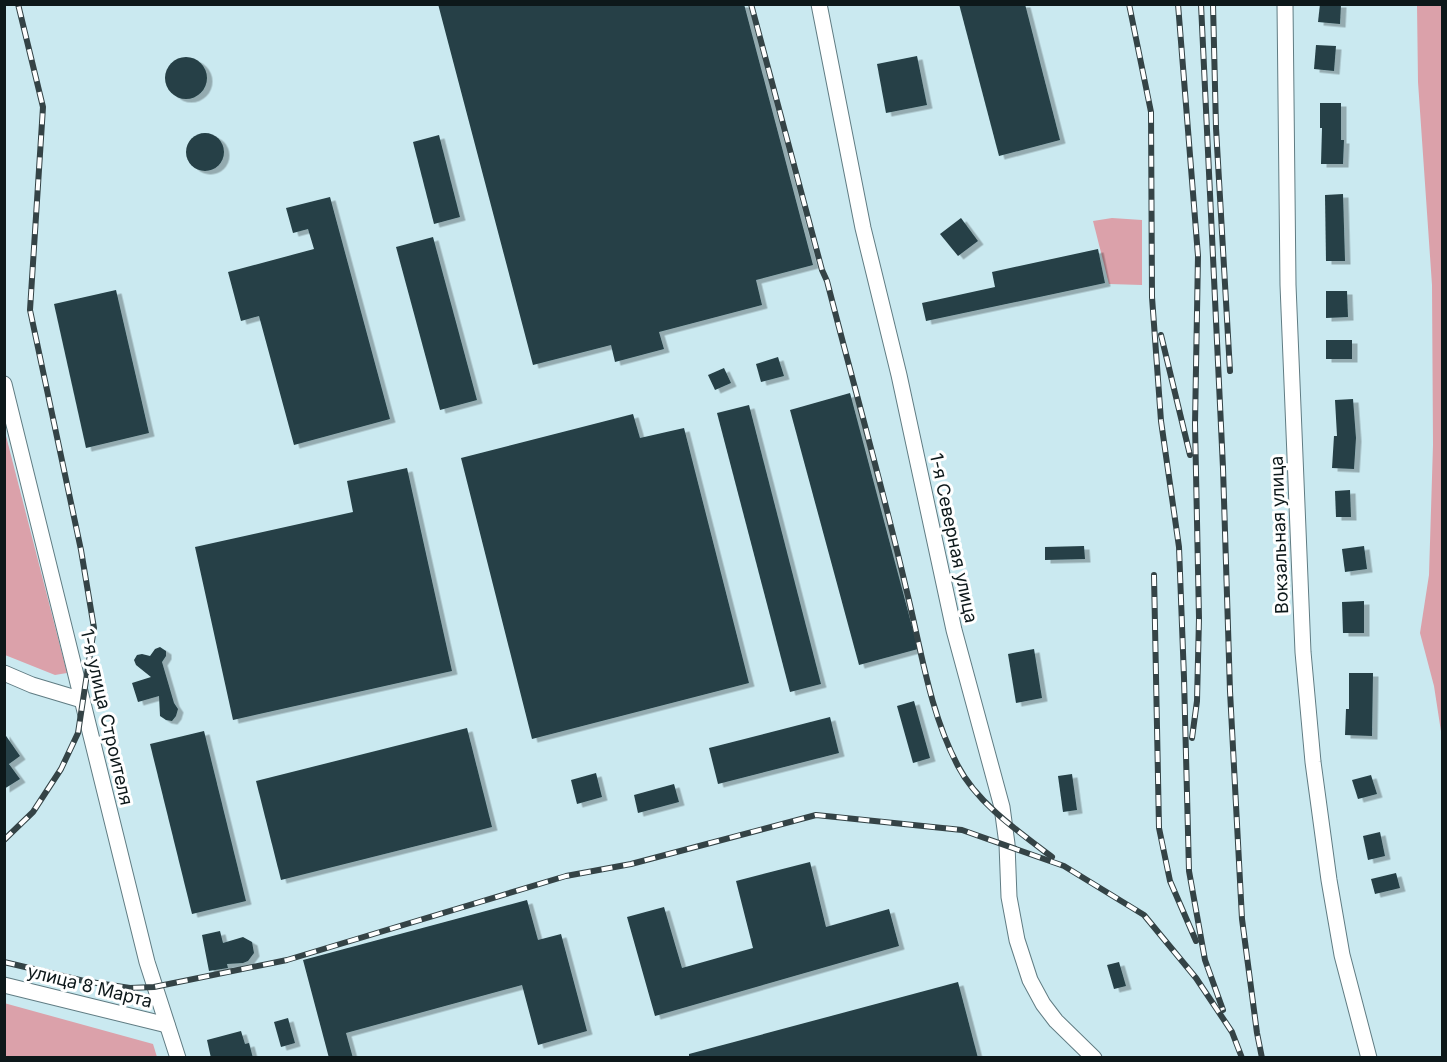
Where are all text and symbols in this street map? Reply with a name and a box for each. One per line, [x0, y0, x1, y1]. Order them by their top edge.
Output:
street label: 1-я Северная улица [926, 451, 982, 625]
street label: Вокзальная улица [1266, 456, 1292, 614]
street label: 1-я улица Строителя [77, 627, 137, 807]
street label: улица 8 Марта [25, 960, 155, 1012]

